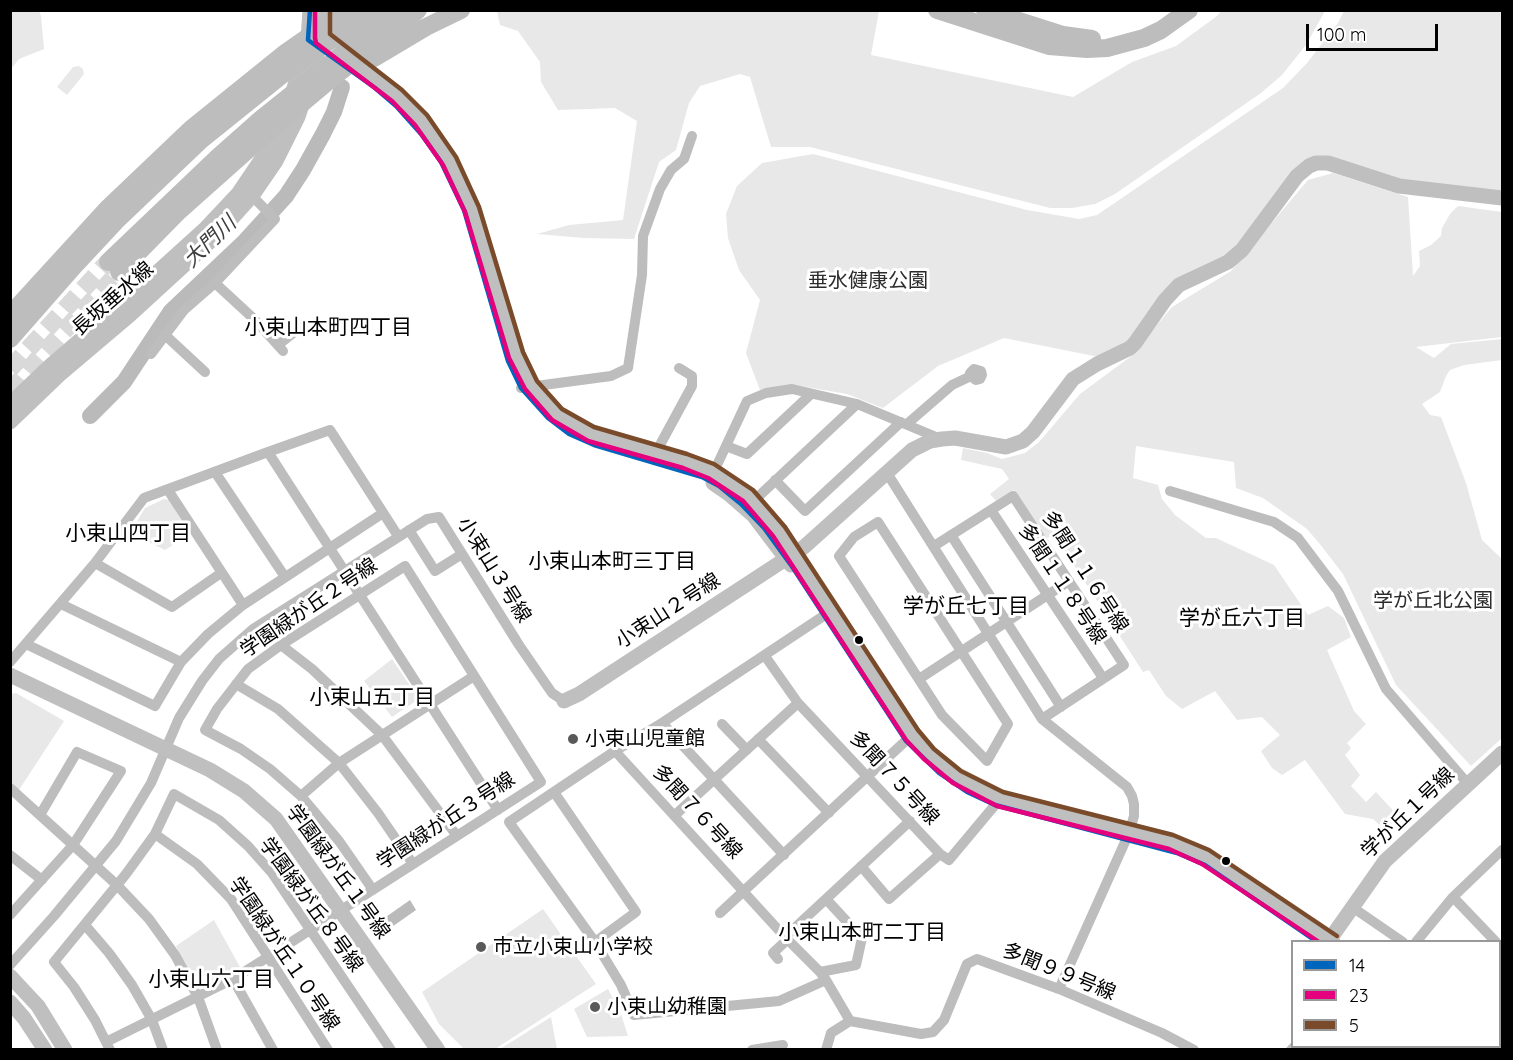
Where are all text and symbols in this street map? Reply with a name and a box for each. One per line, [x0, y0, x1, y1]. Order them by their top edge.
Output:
scale bar [1309, 12, 1441, 50]
text: 100 m [1317, 23, 1366, 46]
water label: 大門川 [179, 211, 241, 273]
street label: 長坂垂水線 [67, 257, 159, 341]
park label: 垂水健康公園 [808, 269, 928, 293]
district label: 小束山本町四丁目 [244, 315, 412, 341]
street label: 多聞１１６号線 [1037, 507, 1133, 637]
street label: 小束山３号線 [452, 513, 536, 627]
street label: 多聞１１８号線 [1013, 519, 1111, 649]
district label: 小束山四丁目 [65, 521, 191, 547]
district label: 小束山本町三丁目 [528, 549, 696, 575]
street label: 学園緑が丘２号線 [236, 553, 382, 663]
street label: 小束山２号線 [611, 568, 725, 654]
park label: 学が丘北公園 [1373, 589, 1493, 613]
district label: 学が丘七丁目 [903, 594, 1029, 620]
district label: 学が丘六丁目 [1179, 606, 1305, 632]
unlabelled marker [853, 634, 865, 646]
district label: 小束山五丁目 [309, 685, 435, 711]
street label: 多聞７５号線 [844, 726, 944, 830]
place label: 小束山児童館 [585, 727, 705, 751]
marker: 小束山児童館 [566, 732, 580, 746]
street label: 多聞７６号線 [647, 760, 747, 864]
street label: 学が丘１号線 [1357, 763, 1459, 863]
street label: 学園緑が丘３号線 [372, 767, 520, 875]
street label: 学園緑が丘１号線 [281, 800, 395, 944]
street label: 学園緑が丘８号線 [254, 833, 368, 977]
unlabelled marker [1220, 855, 1232, 867]
street label: 学園緑が丘１０号線 [224, 873, 344, 1035]
district label: 小束山本町二丁目 [778, 920, 946, 946]
place label: 市立小束山小学校 [493, 935, 653, 959]
street label: 多聞９９号線 [999, 938, 1119, 1006]
marker: 市立小束山小学校 [474, 940, 488, 954]
legend [1291, 940, 1501, 1048]
text: 14 [1349, 954, 1365, 977]
district label: 小束山六丁目 [148, 967, 274, 993]
text: 23 [1349, 984, 1368, 1007]
place label: 小束山幼稚園 [607, 995, 727, 1019]
marker: 小束山幼稚園 [588, 1000, 602, 1014]
text: 5 [1349, 1014, 1359, 1037]

